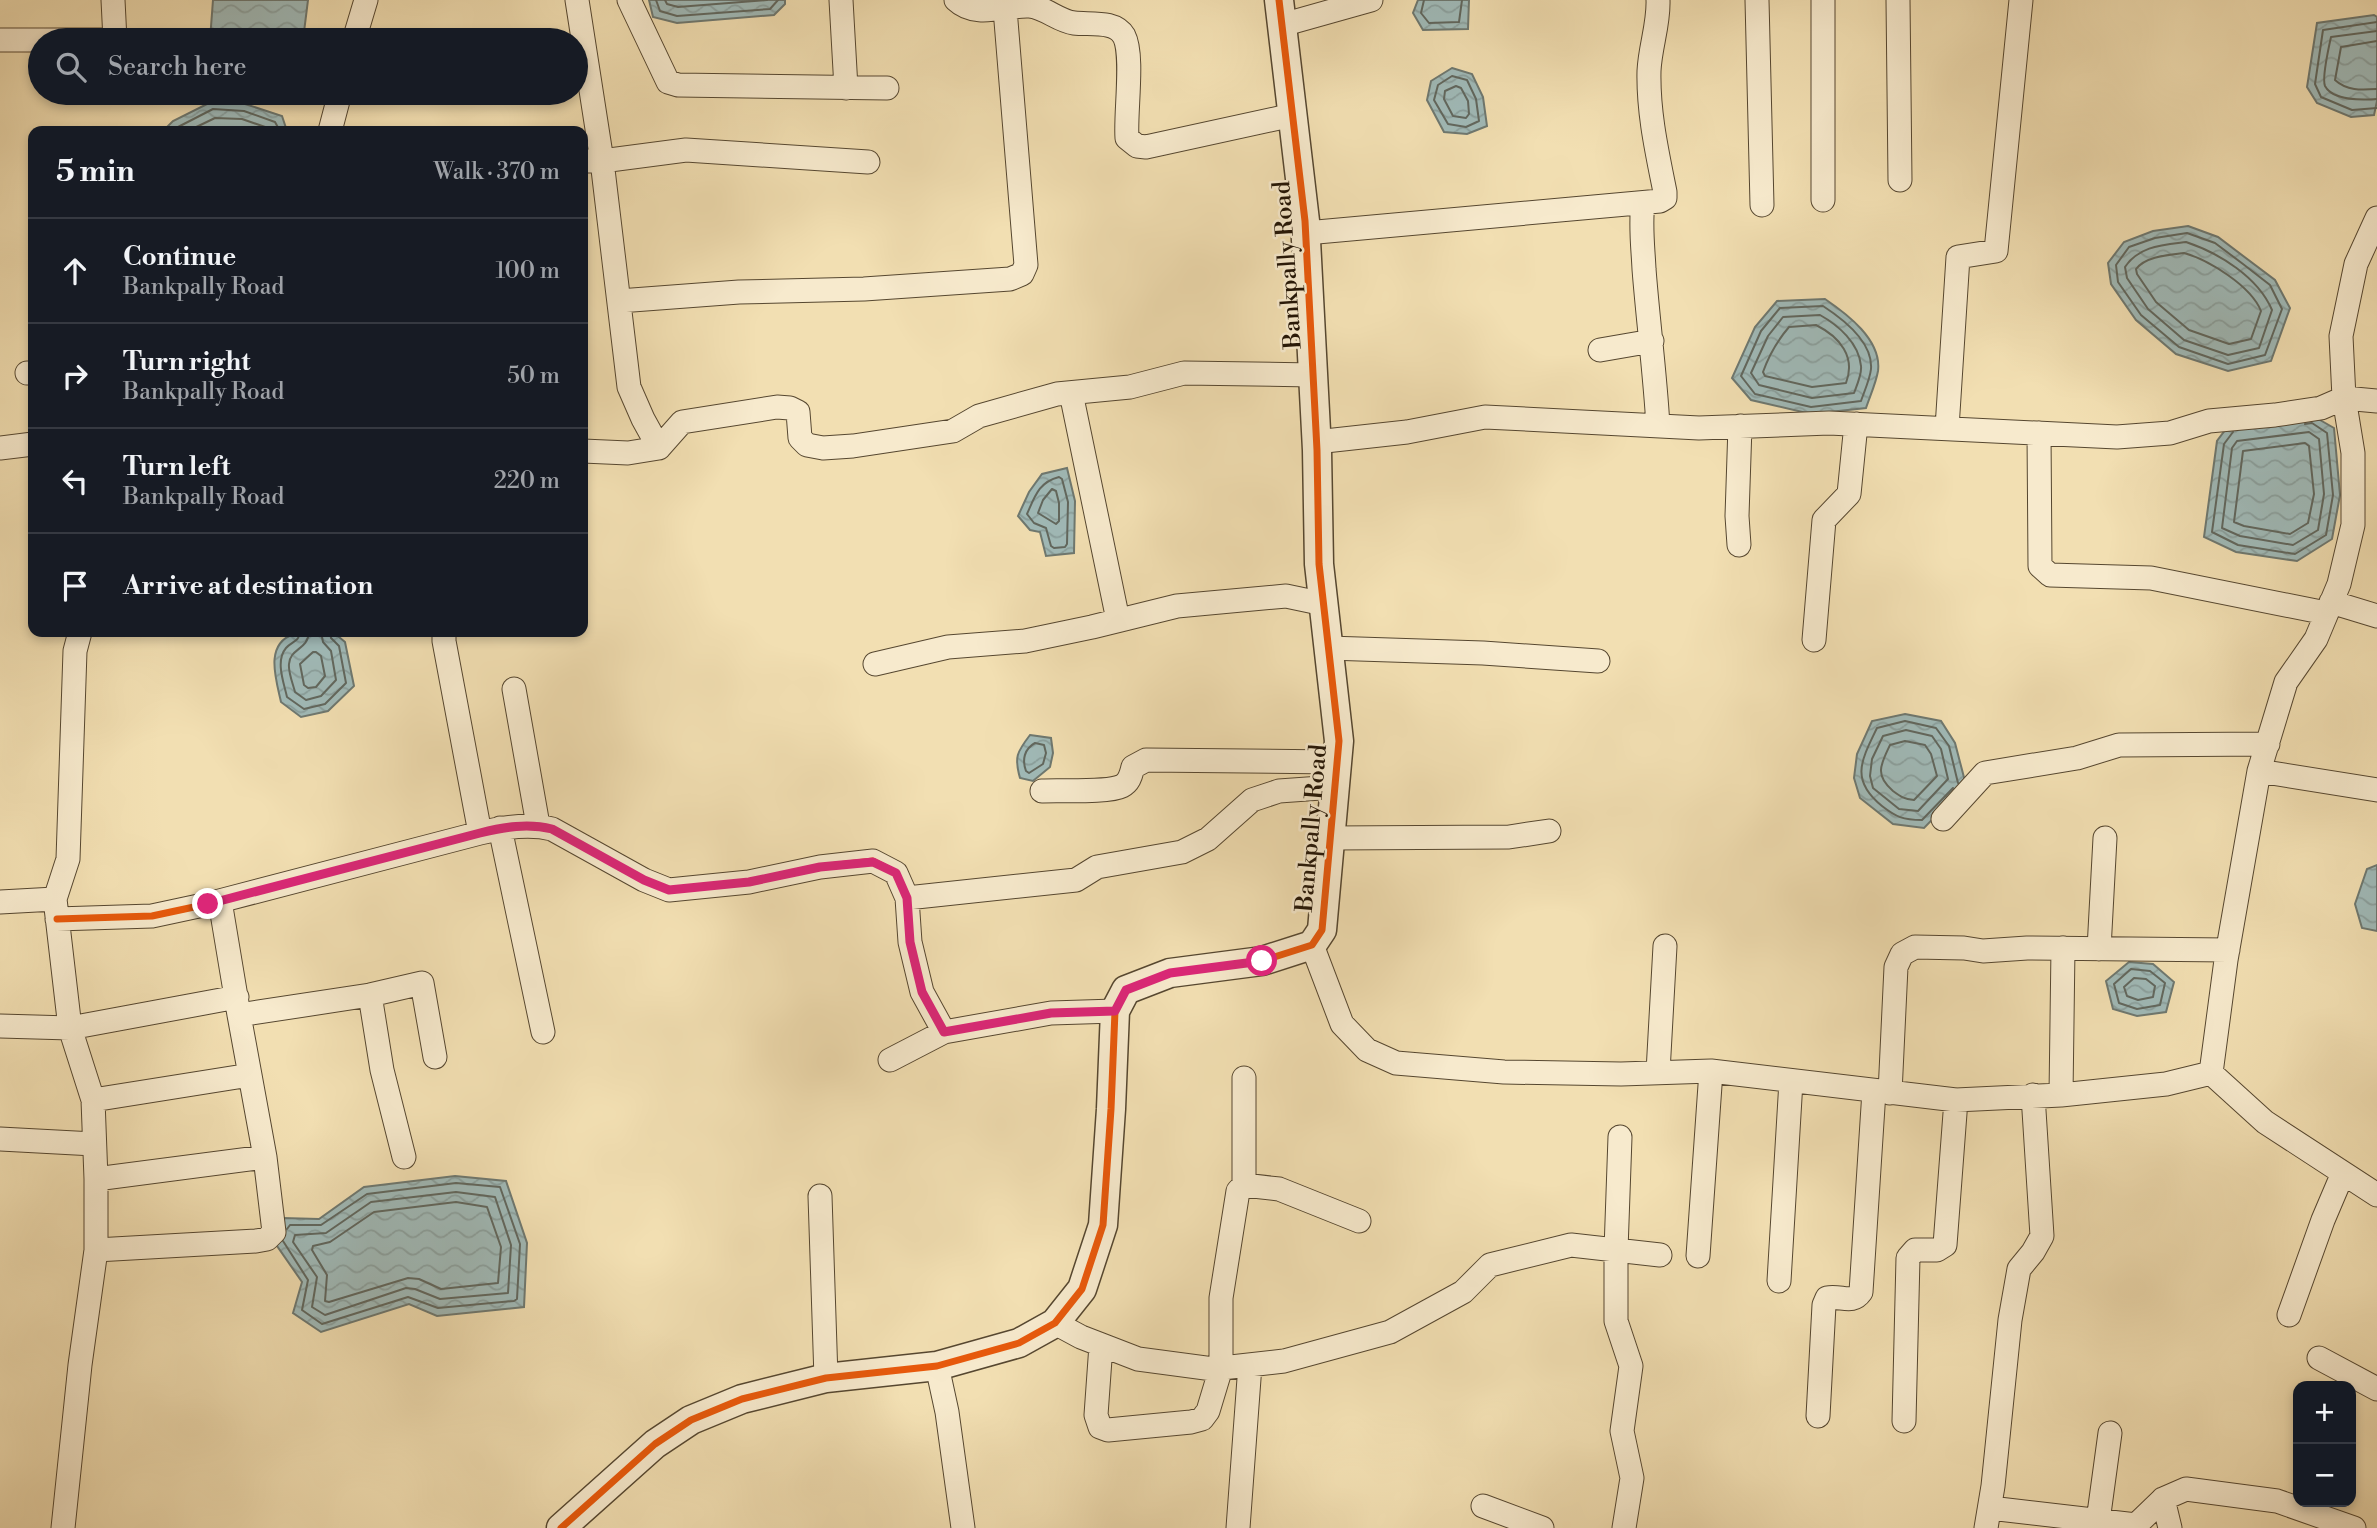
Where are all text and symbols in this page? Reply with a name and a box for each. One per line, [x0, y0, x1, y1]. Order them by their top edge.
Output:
search box [28, 28, 588, 105]
icon: search [52, 48, 90, 86]
text: Search here [108, 51, 247, 83]
text: 5 min [56, 153, 135, 191]
text: Walk · 370 m [433, 158, 560, 186]
street label: Bankpally Road [1267, 180, 1309, 351]
text: Continue [123, 241, 236, 273]
icon: ahead [56, 252, 94, 290]
text: 100 m [495, 257, 560, 285]
text: Bankpally Road [123, 273, 284, 301]
text: Turn right [123, 346, 251, 378]
icon: right [56, 357, 94, 395]
text: 50 m [507, 362, 560, 390]
text: Bankpally Road [123, 378, 284, 406]
text: Turn left [123, 451, 231, 483]
icon: left [56, 462, 94, 500]
text: 220 m [494, 467, 560, 495]
text: Bankpally Road [123, 483, 284, 511]
icon: arrive [56, 567, 94, 605]
text: Arrive at destination [123, 570, 373, 602]
street label: Bankpally Road [1290, 743, 1334, 914]
route end [192, 888, 223, 919]
route start [1246, 945, 1277, 976]
map controls [2293, 1381, 2356, 1507]
button: + [2293, 1381, 2356, 1444]
button: − [2293, 1444, 2356, 1507]

